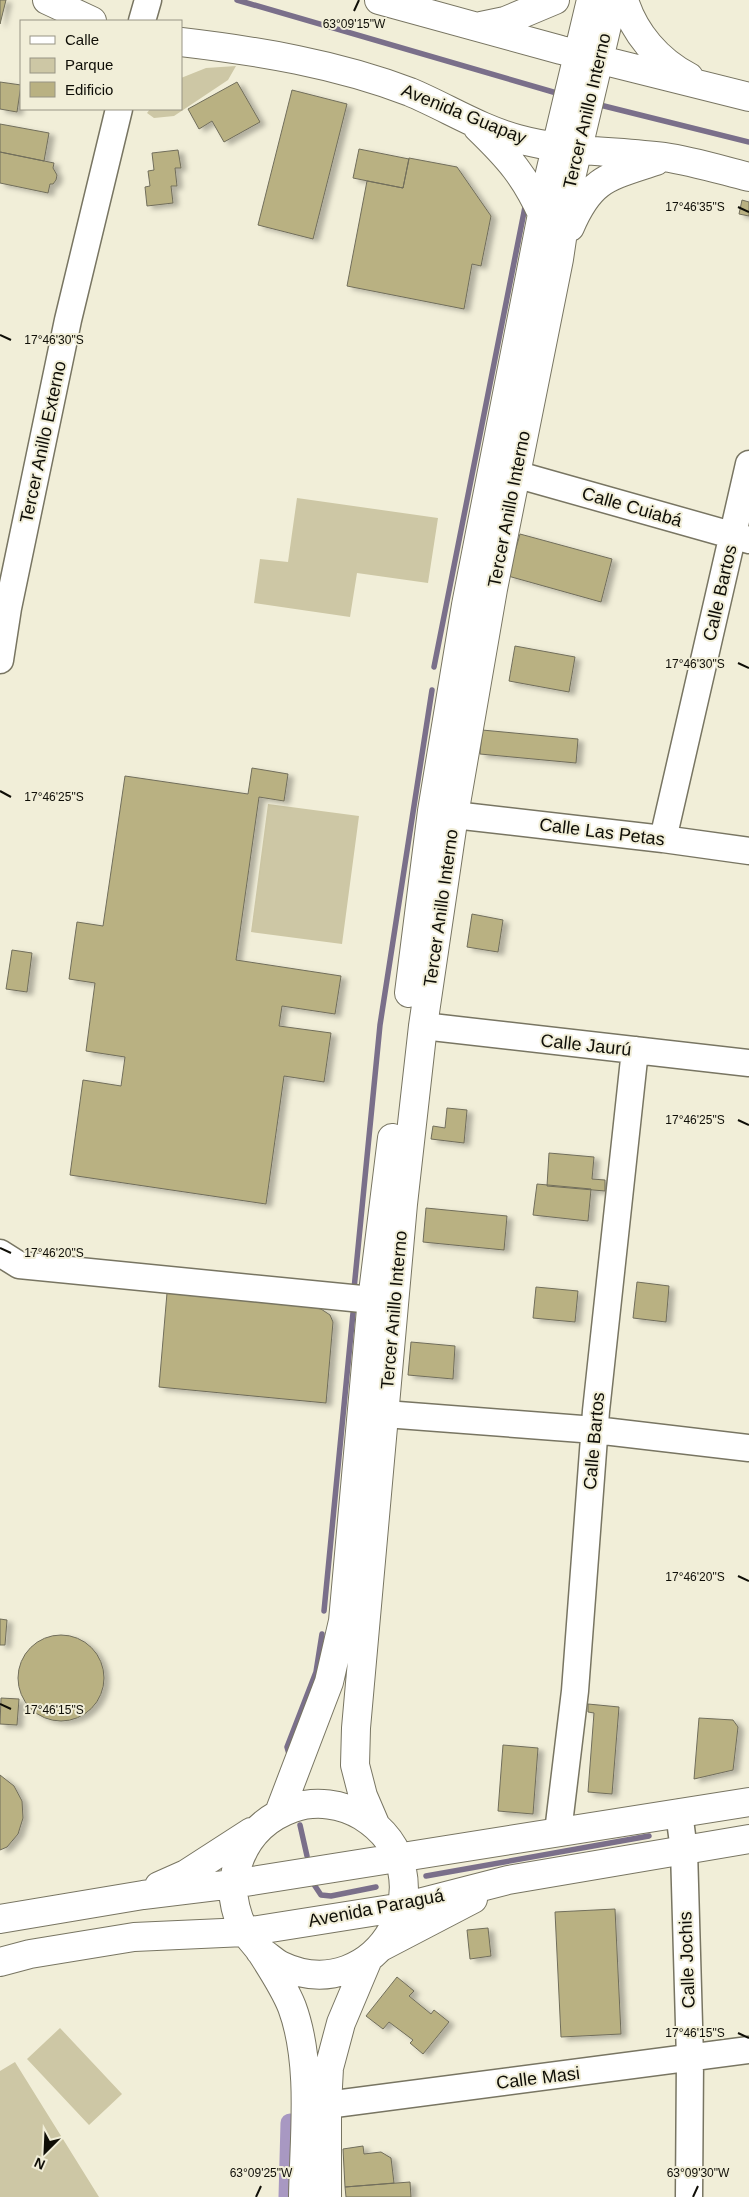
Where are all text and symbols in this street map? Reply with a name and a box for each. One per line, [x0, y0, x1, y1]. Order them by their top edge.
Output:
text: 63°09'15"W [323, 17, 386, 31]
legend [20, 20, 182, 110]
text: Calle [65, 31, 99, 48]
street label: Tercer Anillo Interno [559, 31, 615, 191]
text: Parque [65, 56, 113, 73]
street label: Avenida Guapay [399, 80, 529, 148]
text: Edificio [65, 81, 113, 98]
text: 17°46'35"S [665, 200, 725, 214]
text: 17°46'30"S [24, 333, 84, 347]
street label: Tercer Anillo Externo [16, 359, 70, 525]
street label: Tercer Anillo Interno [484, 429, 534, 589]
street label: Calle Cuiabá [580, 483, 685, 531]
street label: Calle Bartos [699, 543, 741, 643]
text: 17°46'30"S [665, 657, 725, 671]
text: 17°46'25"S [24, 790, 84, 804]
street label: Calle Las Petas [538, 814, 666, 850]
street label: Tercer Anillo Interno [420, 828, 462, 988]
street label: Calle Jaurú [540, 1030, 632, 1060]
text: 17°46'25"S [665, 1113, 725, 1127]
street label: Tercer Anillo Interno [377, 1230, 411, 1390]
text: 17°46'20"S [24, 1246, 84, 1260]
street label: Calle Bartos [580, 1391, 608, 1491]
text: 17°46'20"S [665, 1570, 725, 1584]
text: 17°46'15"S [24, 1703, 84, 1717]
street label: Avenida Paraguá [306, 1885, 447, 1931]
street label: Calle Jochis [675, 1911, 699, 2009]
text: 17°46'15"S [665, 2026, 725, 2040]
street label: Calle Masi [495, 2063, 581, 2093]
north arrow [20, 2127, 70, 2177]
text: N [32, 2155, 48, 2173]
text: 63°09'25"W [230, 2166, 293, 2180]
text: 63°09'30"W [667, 2166, 730, 2180]

